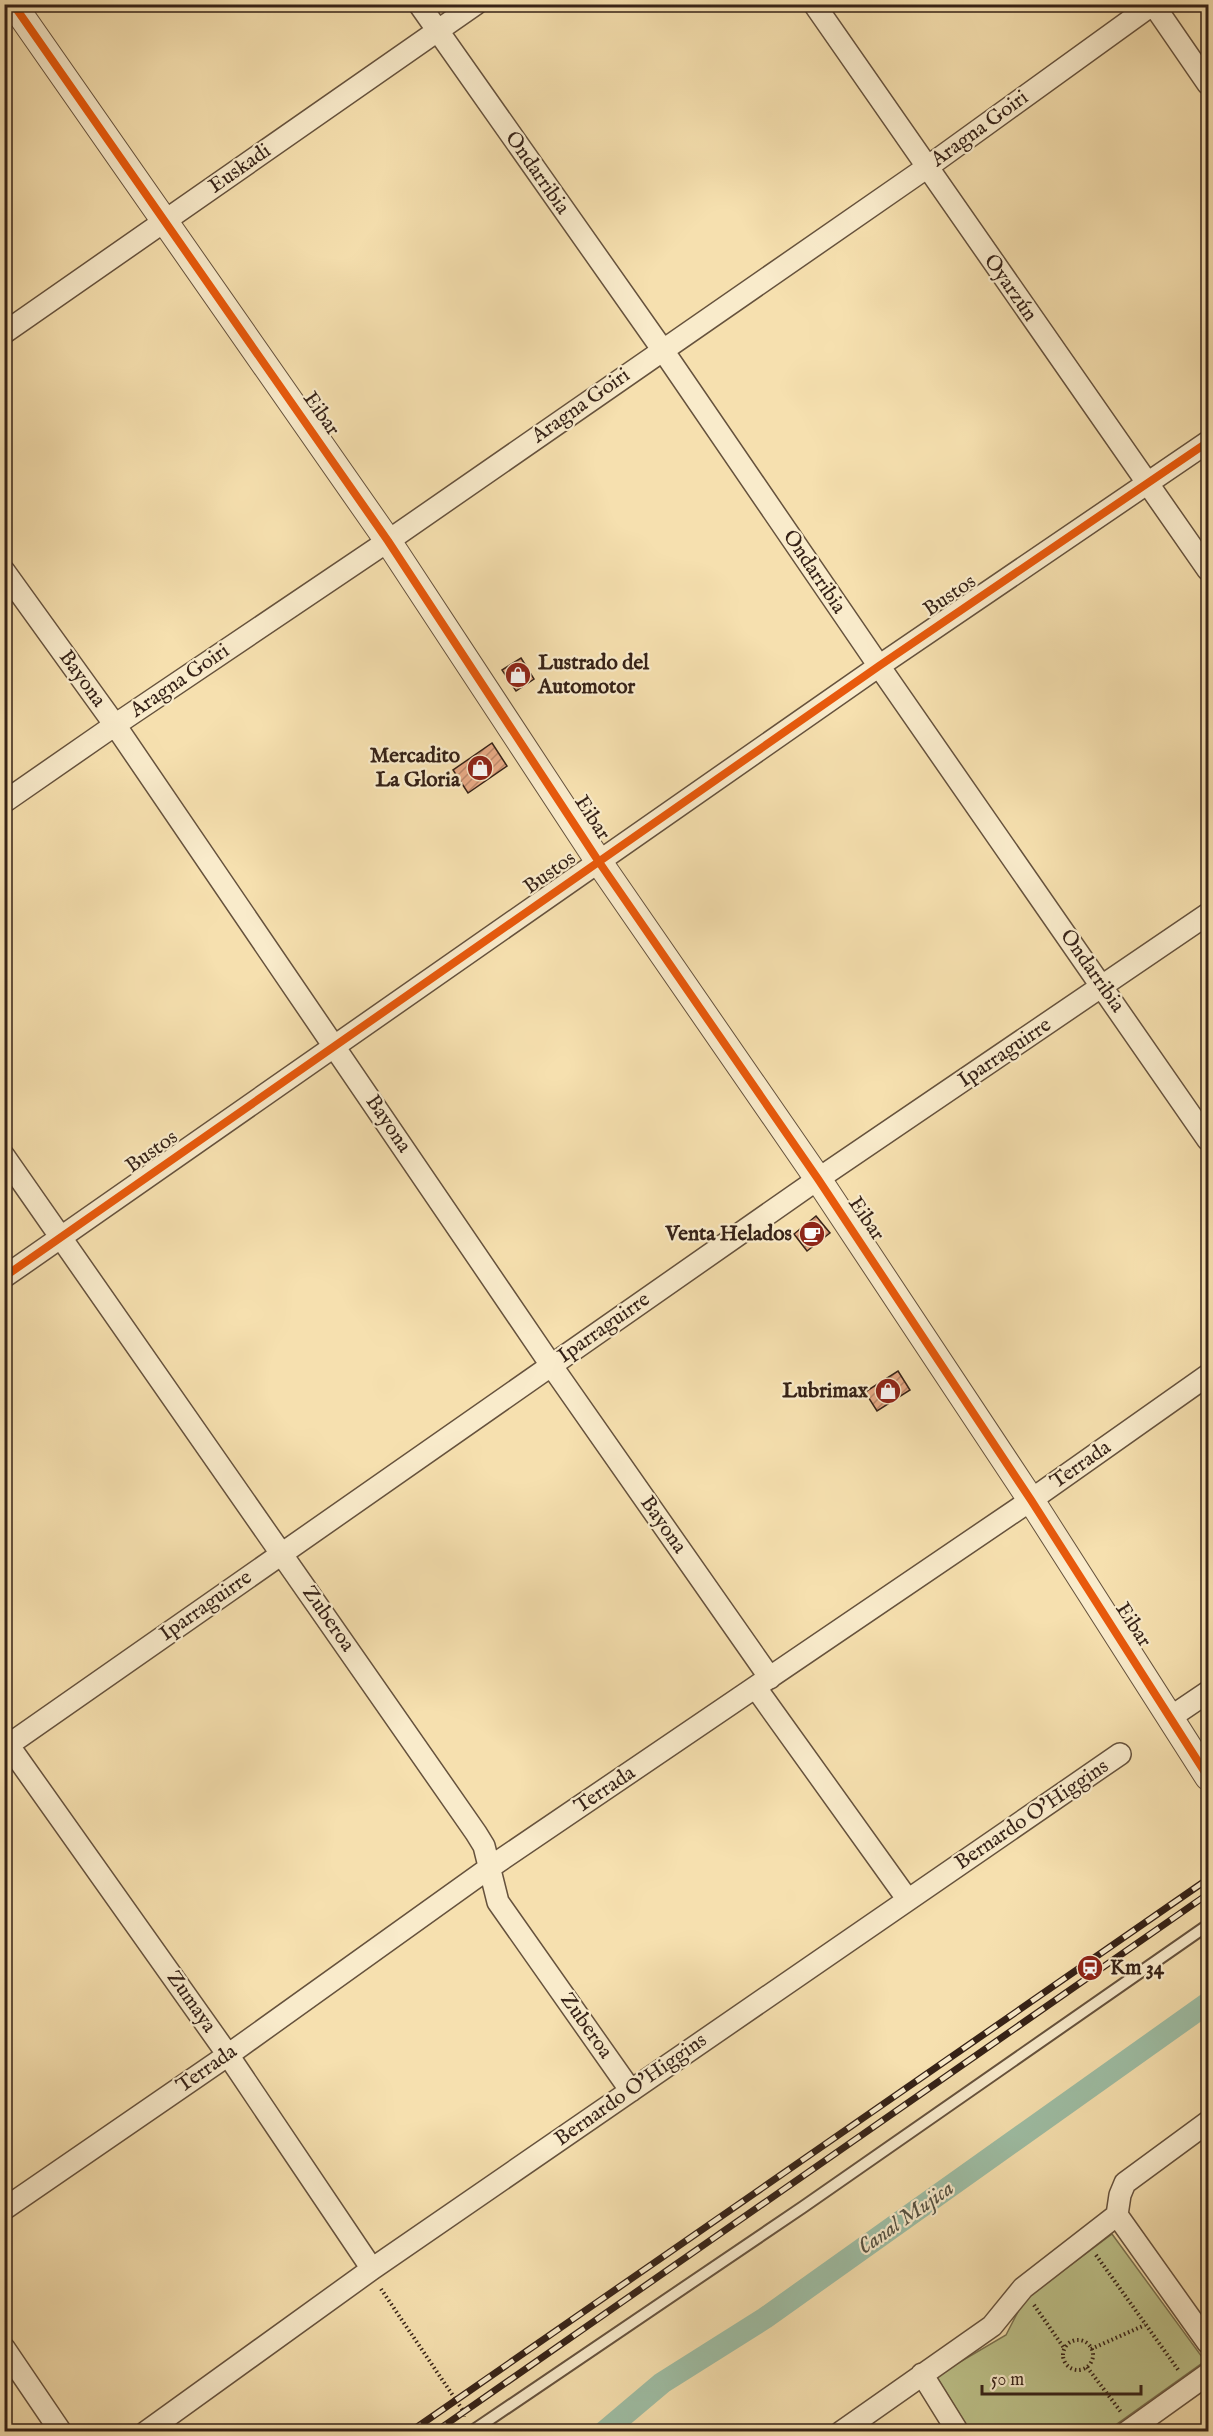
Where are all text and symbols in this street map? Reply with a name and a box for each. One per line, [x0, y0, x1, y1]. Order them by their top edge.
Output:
street label: Aragna Goiri [925, 85, 1034, 174]
street label: Ondarribia [499, 126, 576, 221]
street label: Euskadi [204, 138, 276, 200]
street label: Oyarzún [977, 249, 1043, 327]
street label: Aragna Goiri [526, 362, 635, 450]
street label: Eibar [296, 387, 346, 442]
street label: Ondarribia [776, 525, 852, 620]
street label: Bustos [918, 569, 982, 623]
street label: Aragna Goiri [124, 638, 235, 725]
street label: Bayona [52, 645, 112, 714]
place label: Lustrado del Automotor [537, 650, 650, 701]
shop icon: Lustrado del Automotor [503, 660, 533, 690]
place label: Mercadito La Gloria [370, 743, 461, 794]
shop icon: Mercadito La Gloria [465, 753, 495, 783]
street label: Eibar [568, 790, 617, 846]
street label: Bustos [518, 845, 582, 901]
street label: Ondarribia [1054, 924, 1131, 1019]
street label: Iparraguirre [953, 1012, 1057, 1094]
street label: Bayona [359, 1090, 418, 1159]
street label: Bustos [120, 1124, 184, 1180]
street label: Eibar [841, 1192, 891, 1247]
cafe icon: Venta Helados [797, 1219, 827, 1249]
place label: Venta Helados [665, 1221, 792, 1248]
street label: Iparraguirre [553, 1286, 656, 1370]
shop icon: Lubrimax [873, 1376, 903, 1406]
place label: Lubrimax [782, 1378, 869, 1405]
street label: Terrada [1045, 1434, 1117, 1496]
street label: Bayona [634, 1491, 693, 1560]
street label: Iparraguirre [155, 1564, 258, 1648]
street label: Zuberoa [296, 1581, 361, 1658]
street label: Eibar [1109, 1597, 1158, 1653]
street label: Bernardo O'Higgins [950, 1753, 1114, 1877]
street label: Terrada [569, 1759, 641, 1820]
station icon: Km 34 [1075, 1953, 1105, 1983]
place label: Km 34 [1110, 1955, 1165, 1982]
street label: Zumaya [160, 1966, 223, 2039]
street label: Zuberoa [554, 1988, 619, 2065]
street label: Bernardo O'Higgins [549, 2027, 713, 2153]
street label: Terrada [171, 2038, 243, 2100]
water label: Canal Mujica [852, 2175, 960, 2261]
scale bar [982, 2358, 1141, 2396]
text: 50 m [991, 2369, 1024, 2392]

